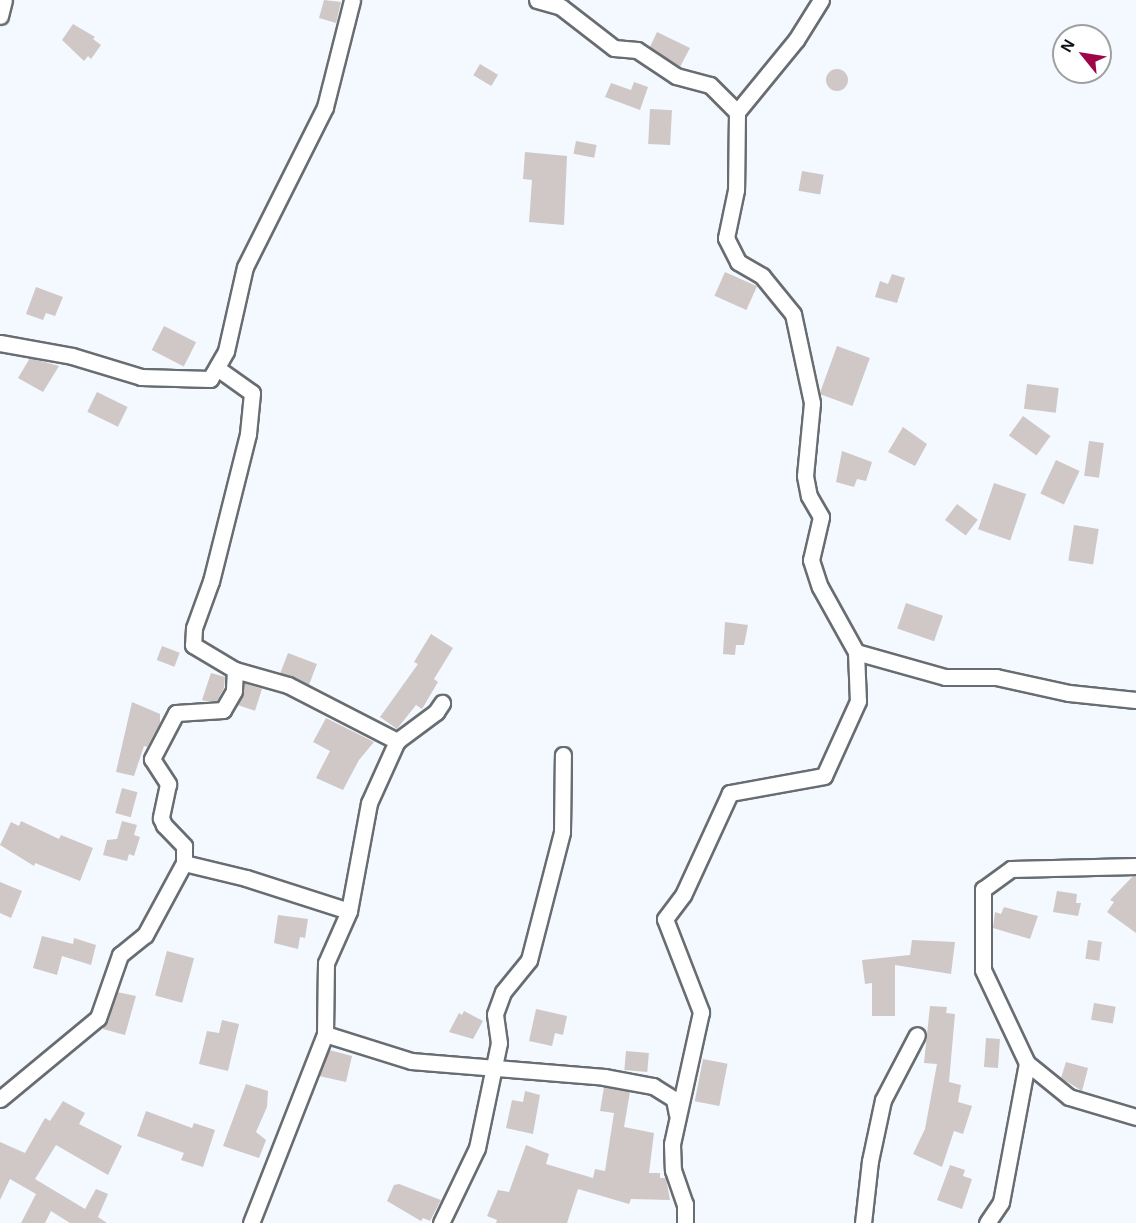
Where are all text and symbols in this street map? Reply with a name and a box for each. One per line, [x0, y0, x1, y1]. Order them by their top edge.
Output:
north arrow [1052, 24, 1112, 84]
text: N [1057, 36, 1078, 55]

